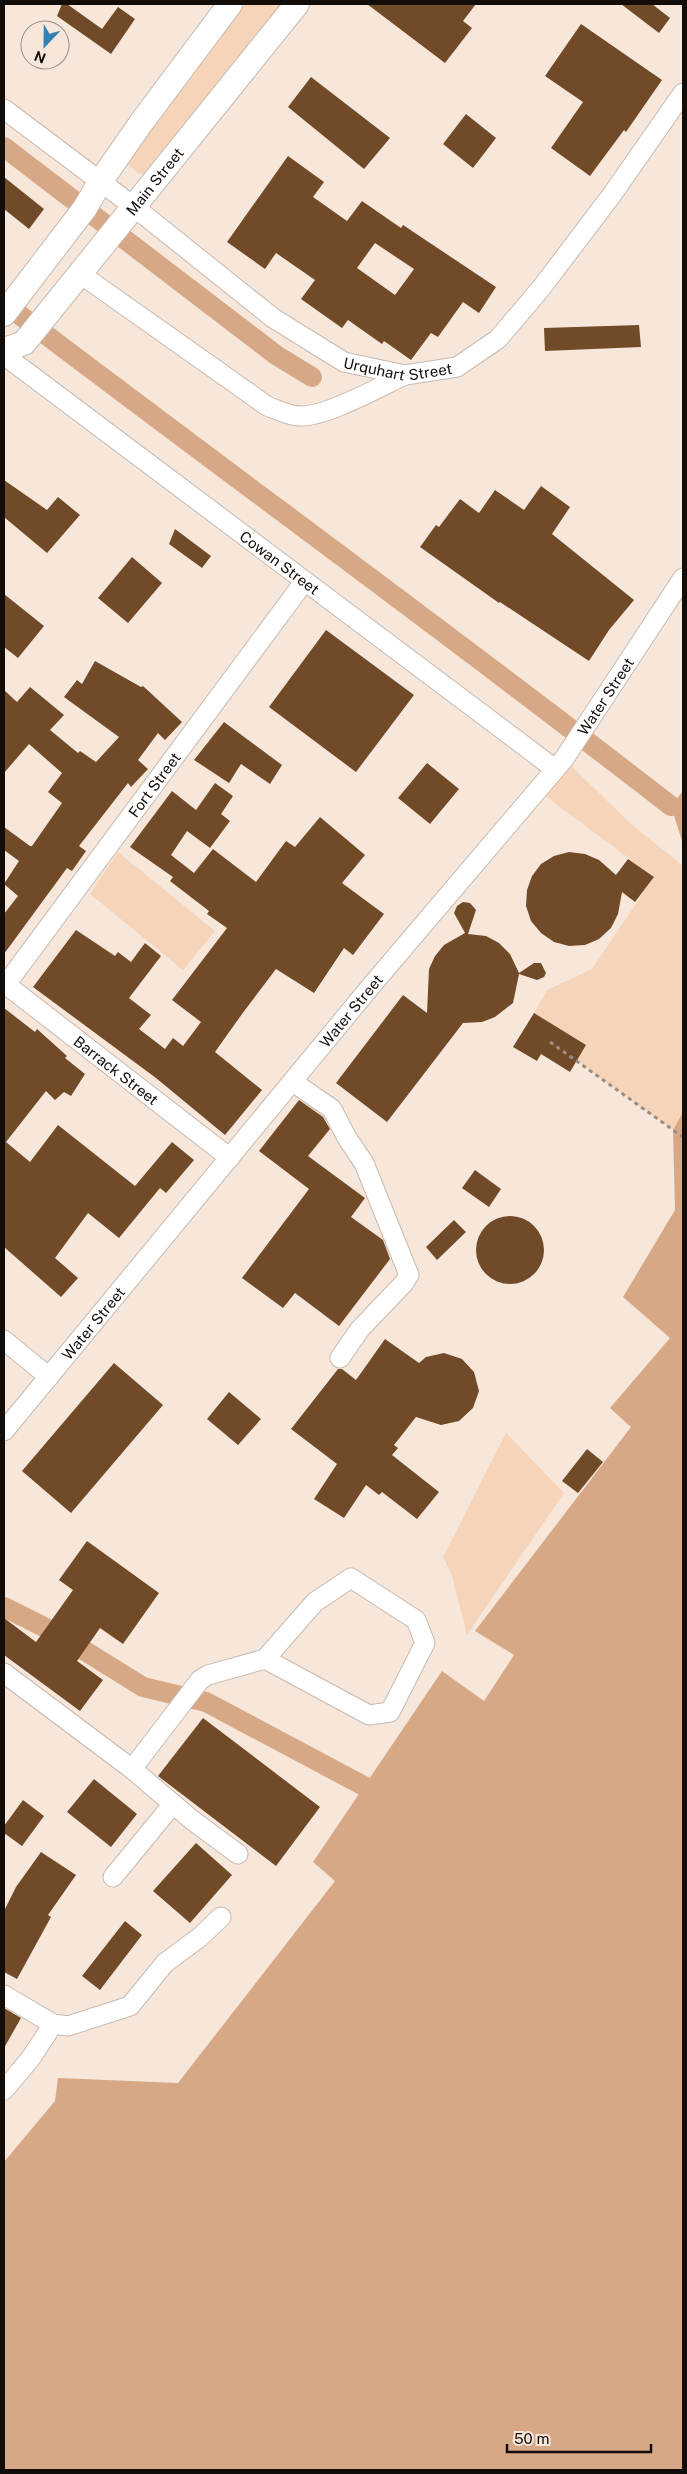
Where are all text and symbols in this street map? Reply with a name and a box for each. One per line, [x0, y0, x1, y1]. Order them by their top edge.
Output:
north arrow [20, 20, 70, 70]
text: N [32, 48, 48, 67]
street label: Main Street [122, 144, 187, 218]
street label: Urquhart Street [342, 354, 453, 383]
street label: Cowan Street [237, 527, 323, 598]
street label: Water Street [574, 654, 637, 738]
street label: Fort Street [124, 749, 184, 820]
street label: Water Street [316, 971, 386, 1050]
street label: Barrack Street [71, 1032, 162, 1108]
street label: Water Street [58, 1283, 128, 1363]
scale bar [507, 2422, 651, 2454]
text: 50 m [514, 2430, 549, 2447]

